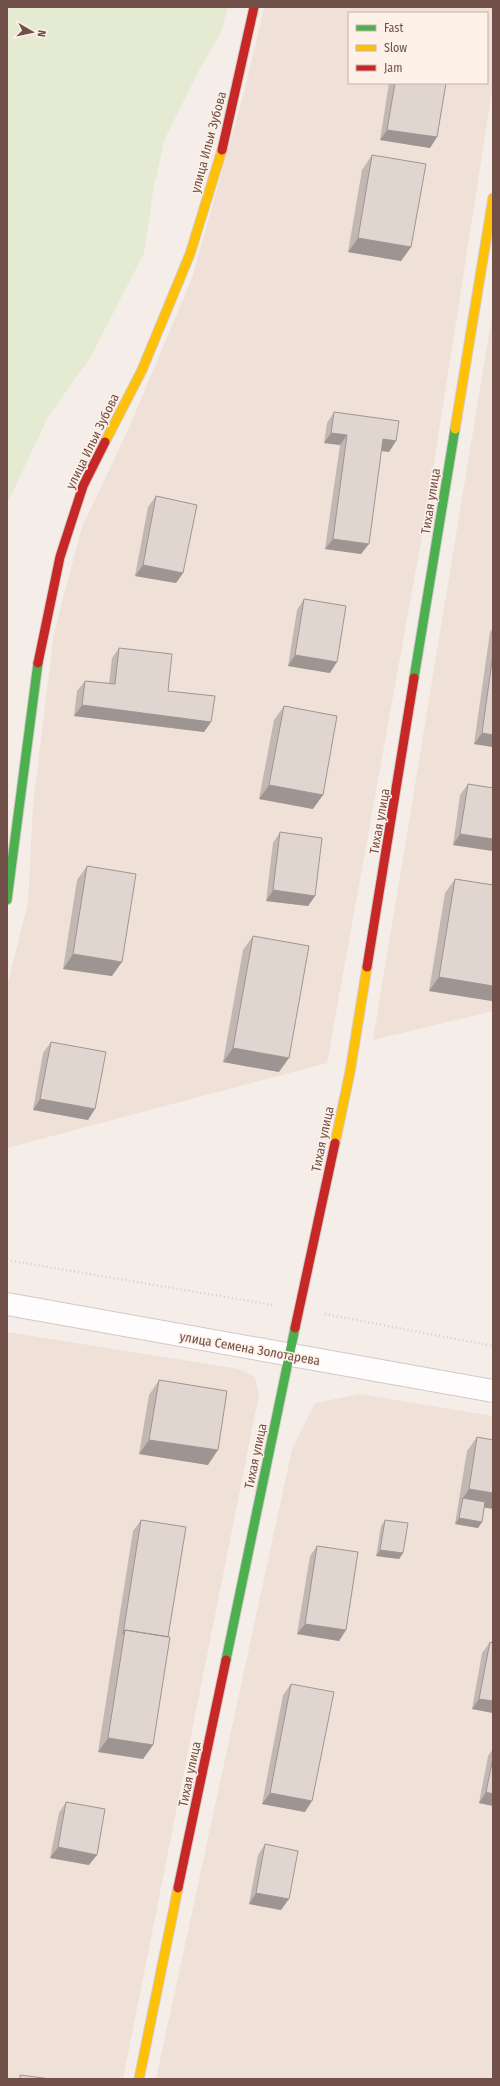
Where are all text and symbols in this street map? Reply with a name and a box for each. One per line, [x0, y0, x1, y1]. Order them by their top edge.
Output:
north arrow [12, 12, 52, 52]
legend [348, 12, 488, 84]
text: Fast [384, 21, 403, 35]
text: N [34, 29, 48, 38]
text: Slow [384, 41, 407, 55]
text: Jam [384, 61, 402, 75]
street label: улица Ильи Зубова [188, 90, 229, 195]
street label: улица Ильи Зубова [63, 391, 122, 492]
street label: Тихая улица [418, 467, 443, 535]
street label: Тихая улица [366, 787, 393, 855]
street label: Тихая улица [308, 1105, 337, 1173]
street label: улица Семена Золотарева [178, 1329, 321, 1368]
street label: Тихая улица [241, 1422, 270, 1490]
street label: Тихая улица [175, 1740, 204, 1808]

